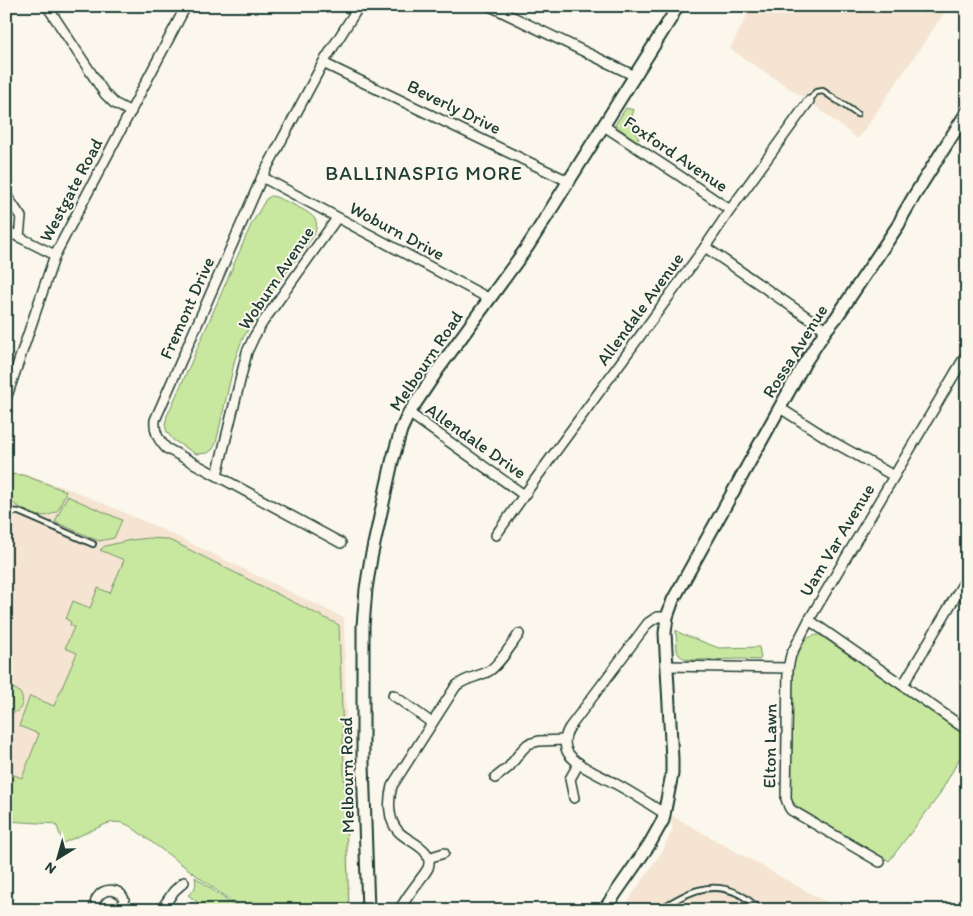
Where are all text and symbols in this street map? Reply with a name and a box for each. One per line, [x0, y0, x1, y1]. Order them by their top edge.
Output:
street label: Beverly Drive [403, 75, 505, 139]
street label: Foxford Avenue [620, 111, 732, 197]
street label: Westgate Road [34, 134, 108, 246]
district label: BALLINASPIG MORE [325, 161, 523, 185]
street label: Woburn Drive [346, 197, 448, 265]
street label: Woburn Avenue [233, 222, 319, 334]
street label: Allendale Avenue [592, 248, 688, 370]
street label: Fremont Drive [155, 253, 219, 363]
street label: Rossa Avenue [758, 300, 832, 402]
street label: Melbourn Road [384, 306, 468, 415]
street label: Allendale Drive [421, 398, 531, 484]
street label: Uam Var Avenue [795, 480, 879, 600]
street label: Elton Lawn [758, 703, 782, 789]
street label: Melbourn Road [335, 716, 359, 833]
north arrow [32, 834, 82, 884]
text: N [42, 858, 59, 878]

